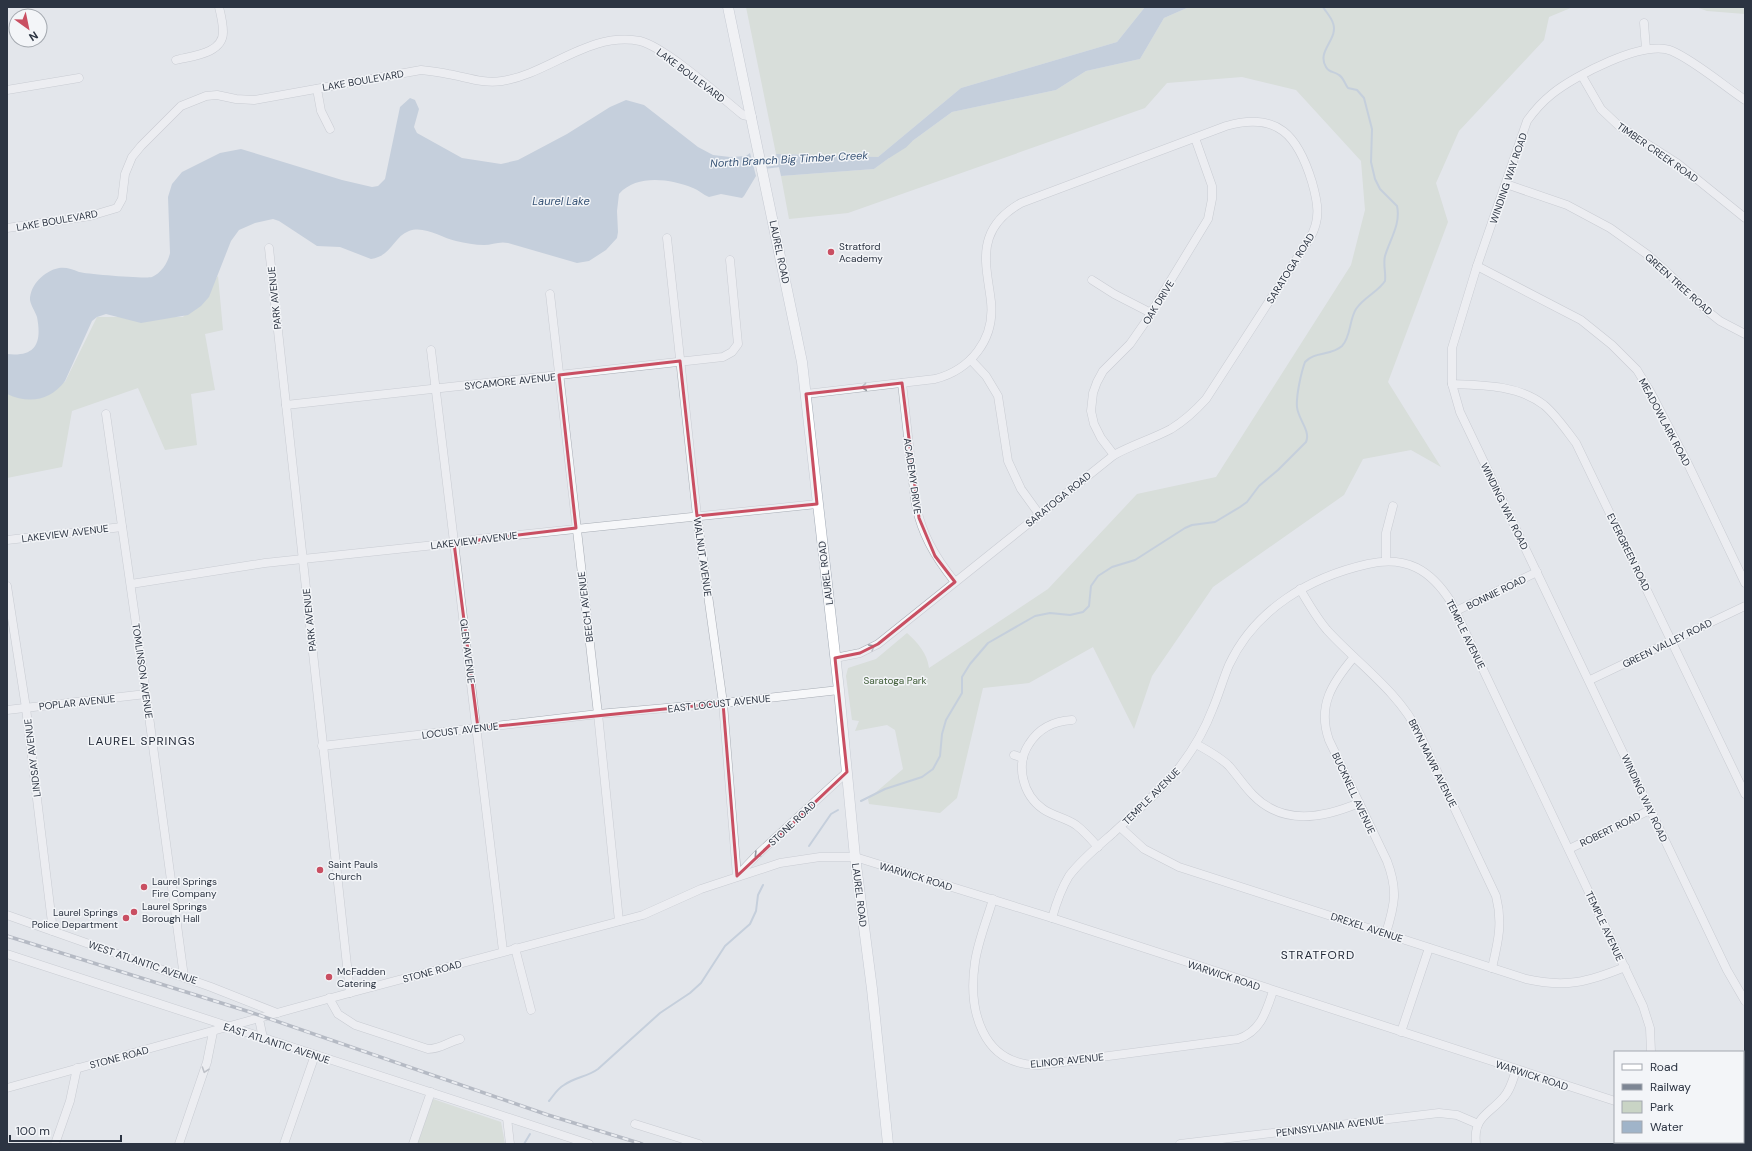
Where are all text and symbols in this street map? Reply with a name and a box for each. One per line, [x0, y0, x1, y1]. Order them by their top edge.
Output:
north arrow [8, 8, 48, 48]
text: N [26, 28, 41, 44]
street label: LAKE BOULEVARD [654, 45, 728, 105]
street label: LAKE BOULEVARD [321, 67, 405, 94]
street label: TIMBER CREEK ROAD [1615, 119, 1701, 185]
street label: WINDING WAY ROAD [1487, 131, 1530, 225]
water label: North Branch Big Timber Creek [710, 148, 869, 170]
water label: Laurel Lake [532, 194, 590, 208]
street label: LAKE BOULEVARD [15, 207, 99, 234]
street label: LAUREL ROAD [766, 219, 793, 285]
street label: SARATOGA ROAD [1263, 230, 1317, 306]
place label: Stratford Academy [839, 240, 883, 265]
marker: Stratford Academy [826, 247, 836, 257]
street label: GREEN TREE ROAD [1642, 251, 1715, 318]
street label: PARK AVENUE [265, 266, 284, 330]
street label: OAK DRIVE [1140, 277, 1177, 327]
street label: SYCAMORE AVENUE [464, 370, 557, 393]
street label: MEADOWLARK ROAD [1636, 376, 1693, 469]
one-way arrow [861, 383, 867, 392]
street label: ACADEMY DRIVE [901, 437, 924, 515]
street label: WINDING WAY ROAD [1478, 461, 1531, 552]
street label: SARATOGA ROAD [1023, 469, 1094, 530]
street label: EVERGREEN ROAD [1604, 511, 1653, 593]
street label: WALNUT AVENUE [691, 517, 715, 598]
street label: LAKEVIEW AVENUE [21, 522, 110, 545]
street label: LAKEVIEW AVENUE [430, 529, 519, 552]
street label: LAUREL ROAD [815, 540, 836, 606]
street label: BEECH AVENUE [575, 571, 596, 643]
street label: BONNIE ROAD [1464, 572, 1528, 613]
street label: PARK AVENUE [300, 588, 319, 652]
street label: TEMPLE AVENUE [1443, 597, 1488, 672]
street label: GREEN VALLEY ROAD [1620, 616, 1714, 671]
street label: GLEN AVENUE [457, 618, 478, 685]
street label: TOMLINSON AVENUE [129, 623, 156, 720]
one-way arrow [868, 645, 876, 652]
park label: Saratoga Park [863, 674, 927, 687]
street label: POPLAR AVENUE [38, 692, 116, 713]
street label: EAST LOCUST AVENUE [667, 692, 771, 715]
street label: BRYN MAWR AVENUE [1405, 717, 1460, 810]
street label: LINDSAY AVENUE [21, 718, 44, 798]
street label: LOCUST AVENUE [421, 719, 499, 742]
district label: LAUREL SPRINGS [88, 733, 196, 749]
street label: BUCKNELL AVENUE [1329, 750, 1378, 836]
street label: WINDING WAY ROAD [1619, 752, 1671, 844]
street label: TEMPLE AVENUE [1120, 765, 1183, 828]
street label: STONE ROAD [766, 798, 819, 849]
street label: ROBERT ROAD [1578, 809, 1643, 850]
one-way arrow [754, 850, 762, 858]
place label: Saint Pauls Church [328, 858, 378, 883]
street label: WARWICK ROAD [878, 859, 954, 894]
street label: LAUREL ROAD [849, 862, 870, 928]
marker: Saint Pauls Church [315, 865, 325, 875]
place label: Laurel Springs Fire Company [152, 875, 217, 900]
marker: Laurel Springs Fire Company [139, 882, 149, 892]
street label: TEMPLE AVENUE [1583, 889, 1627, 964]
place label: Laurel Springs Borough Hall [142, 900, 207, 925]
place label: Laurel Springs Police Department [32, 906, 118, 931]
marker: Laurel Springs Borough Hall [129, 907, 139, 917]
street label: DREXEL AVENUE [1329, 910, 1405, 945]
marker: Laurel Springs Police Department [121, 913, 131, 923]
street label: WEST ATLANTIC AVENUE [87, 938, 199, 987]
district label: STRATFORD [1281, 947, 1355, 963]
street label: STONE ROAD [401, 957, 463, 986]
street label: WARWICK ROAD [1186, 958, 1262, 993]
place label: McFadden Catering [337, 965, 386, 990]
marker: McFadden Catering [324, 972, 334, 982]
street label: EAST ATLANTIC AVENUE [222, 1020, 332, 1067]
street label: STONE ROAD [88, 1043, 150, 1072]
street label: ELINOR AVENUE [1030, 1050, 1105, 1071]
legend [1614, 1051, 1744, 1143]
street label: WARWICK ROAD [1494, 1058, 1570, 1093]
text: Road [1650, 1059, 1678, 1075]
one-way arrow [201, 1066, 209, 1073]
text: Railway [1650, 1079, 1691, 1095]
text: Park [1650, 1099, 1674, 1115]
street label: PENNSYLVANIA AVENUE [1275, 1113, 1385, 1140]
scale bar [10, 1117, 121, 1143]
text: Water [1650, 1119, 1684, 1135]
text: 100 m [16, 1123, 50, 1139]

